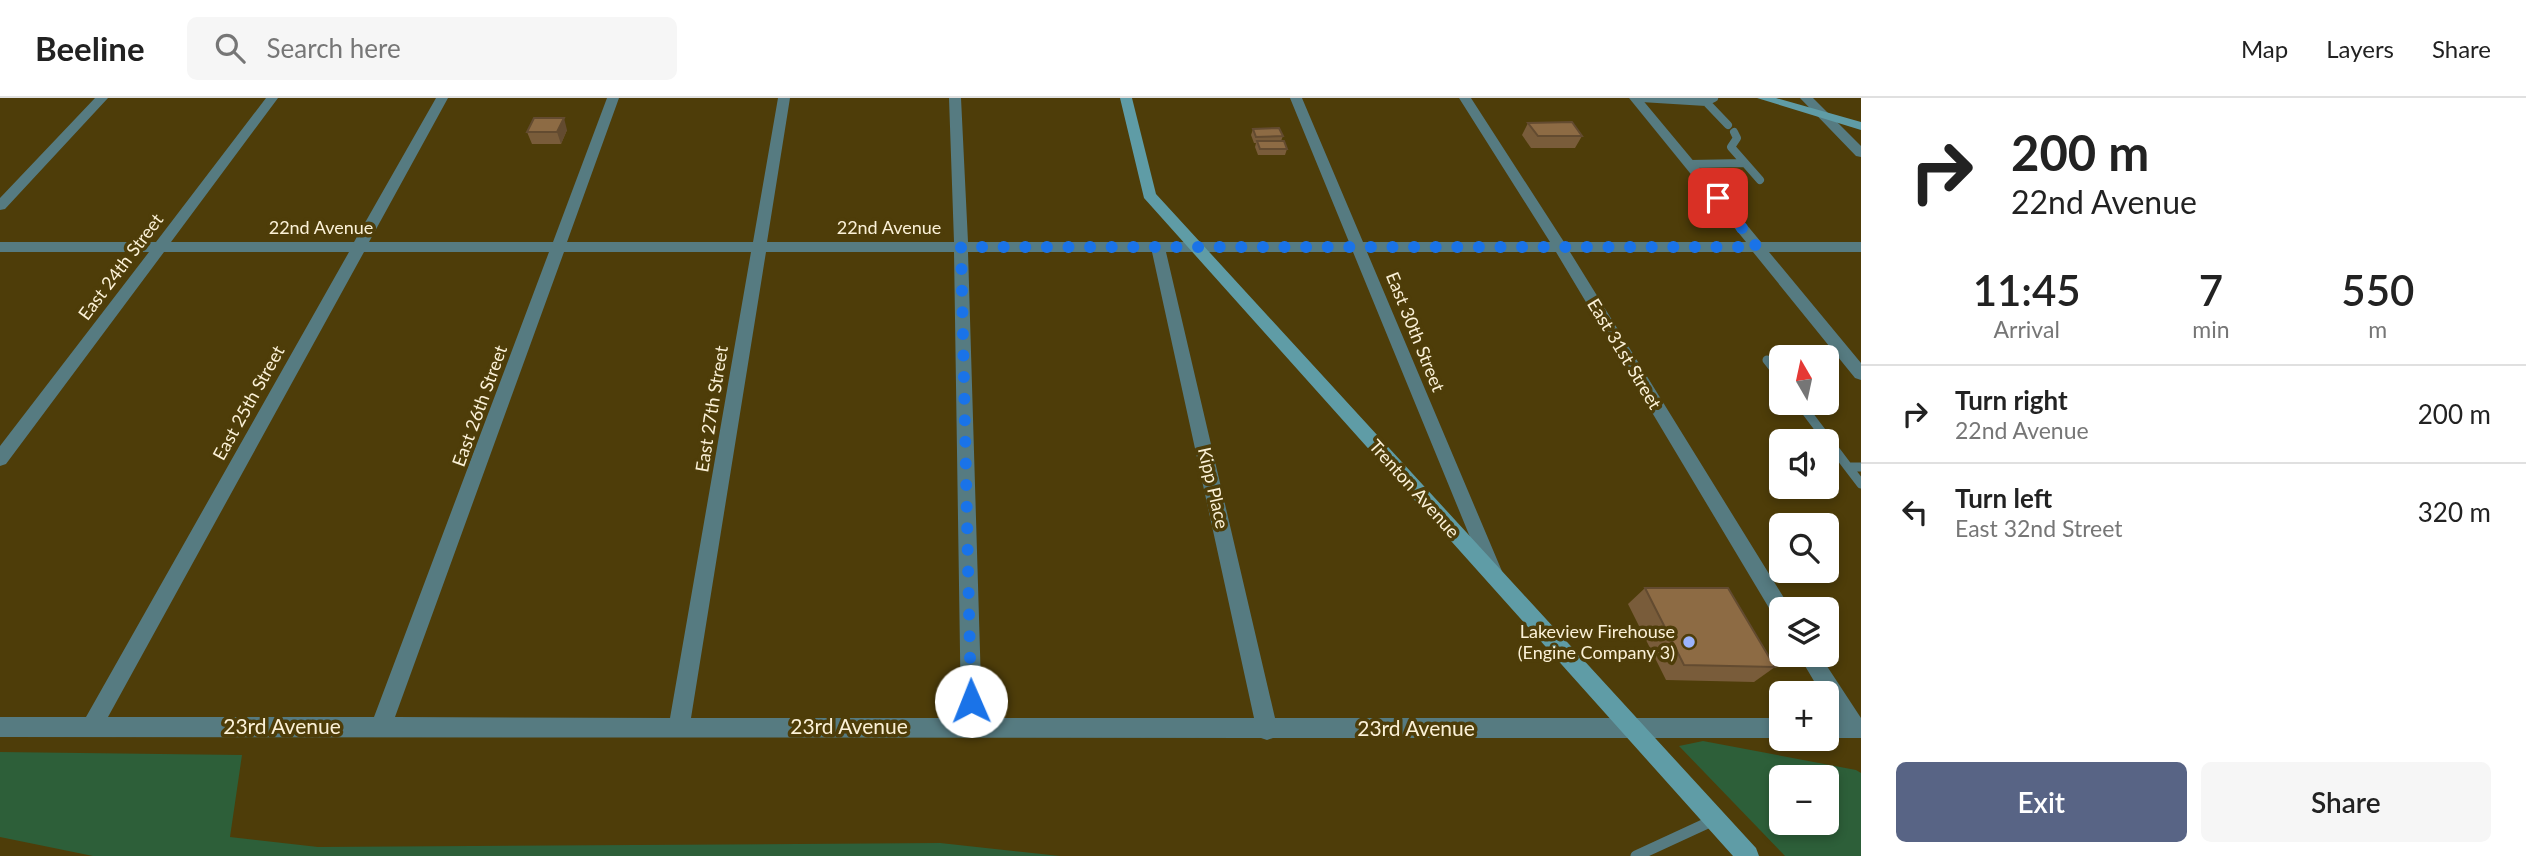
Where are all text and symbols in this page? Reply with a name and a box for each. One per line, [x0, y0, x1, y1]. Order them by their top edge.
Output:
search box [187, 17, 677, 80]
text: Beeline [35, 28, 145, 68]
icon: search [211, 29, 249, 67]
text: Search here [267, 32, 401, 64]
text: Map [2241, 34, 2288, 63]
text: Layers [2326, 34, 2394, 63]
text: Share [2432, 34, 2491, 63]
text: 200 m [2011, 123, 2149, 181]
icon: right [1896, 126, 1987, 217]
pin [1688, 168, 1748, 228]
icon: arrive [1699, 179, 1737, 217]
text: 22nd Avenue [2011, 182, 2197, 221]
street label: East 24th Street [73, 208, 168, 324]
street label: 22nd Avenue [269, 216, 373, 238]
street label: 22nd Avenue [837, 216, 941, 238]
text: 11:45 [1973, 265, 2081, 315]
text: 7 [2199, 265, 2223, 315]
text: 550 [2341, 265, 2414, 315]
street label: East 30th Street [1382, 268, 1450, 395]
street label: East 31st Street [1583, 294, 1667, 413]
text: Arrival [1994, 315, 2060, 343]
text: min [2192, 315, 2230, 343]
text: m [2368, 315, 2387, 343]
street label: East 25th Street [208, 341, 289, 464]
street label: East 26th Street [447, 341, 511, 469]
street label: East 27th Street [690, 344, 732, 474]
north arrow [1769, 345, 1839, 415]
map controls [1769, 345, 1839, 835]
text: Turn right [1955, 384, 2068, 416]
icon: right [1896, 395, 1934, 433]
text: 200 m [2418, 398, 2491, 430]
text: 22nd Avenue [1955, 416, 2089, 444]
button: sound [1769, 429, 1839, 499]
street label: Trenton Avenue [1365, 435, 1465, 542]
street label: Kipp Place [1194, 445, 1234, 531]
text: Turn left [1955, 482, 2052, 514]
icon: left [1896, 493, 1934, 531]
text: 320 m [2418, 496, 2491, 528]
button: search [1769, 513, 1839, 583]
text: East 32nd Street [1955, 514, 2123, 542]
button: layers [1769, 597, 1839, 667]
place label: Lakeview Firehouse (Engine Company 3) [1518, 620, 1675, 663]
marker: Lakeview Firehouse (Engine Company 3) [1681, 634, 1697, 650]
position arrow [934, 664, 1008, 738]
button: + [1769, 681, 1839, 751]
street label: 23rd Avenue [223, 713, 341, 738]
street label: 23rd Avenue [790, 713, 908, 738]
street label: 23rd Avenue [1357, 715, 1475, 740]
button: Exit [1896, 762, 2187, 842]
button: Share [2201, 762, 2491, 842]
button: − [1769, 765, 1839, 835]

